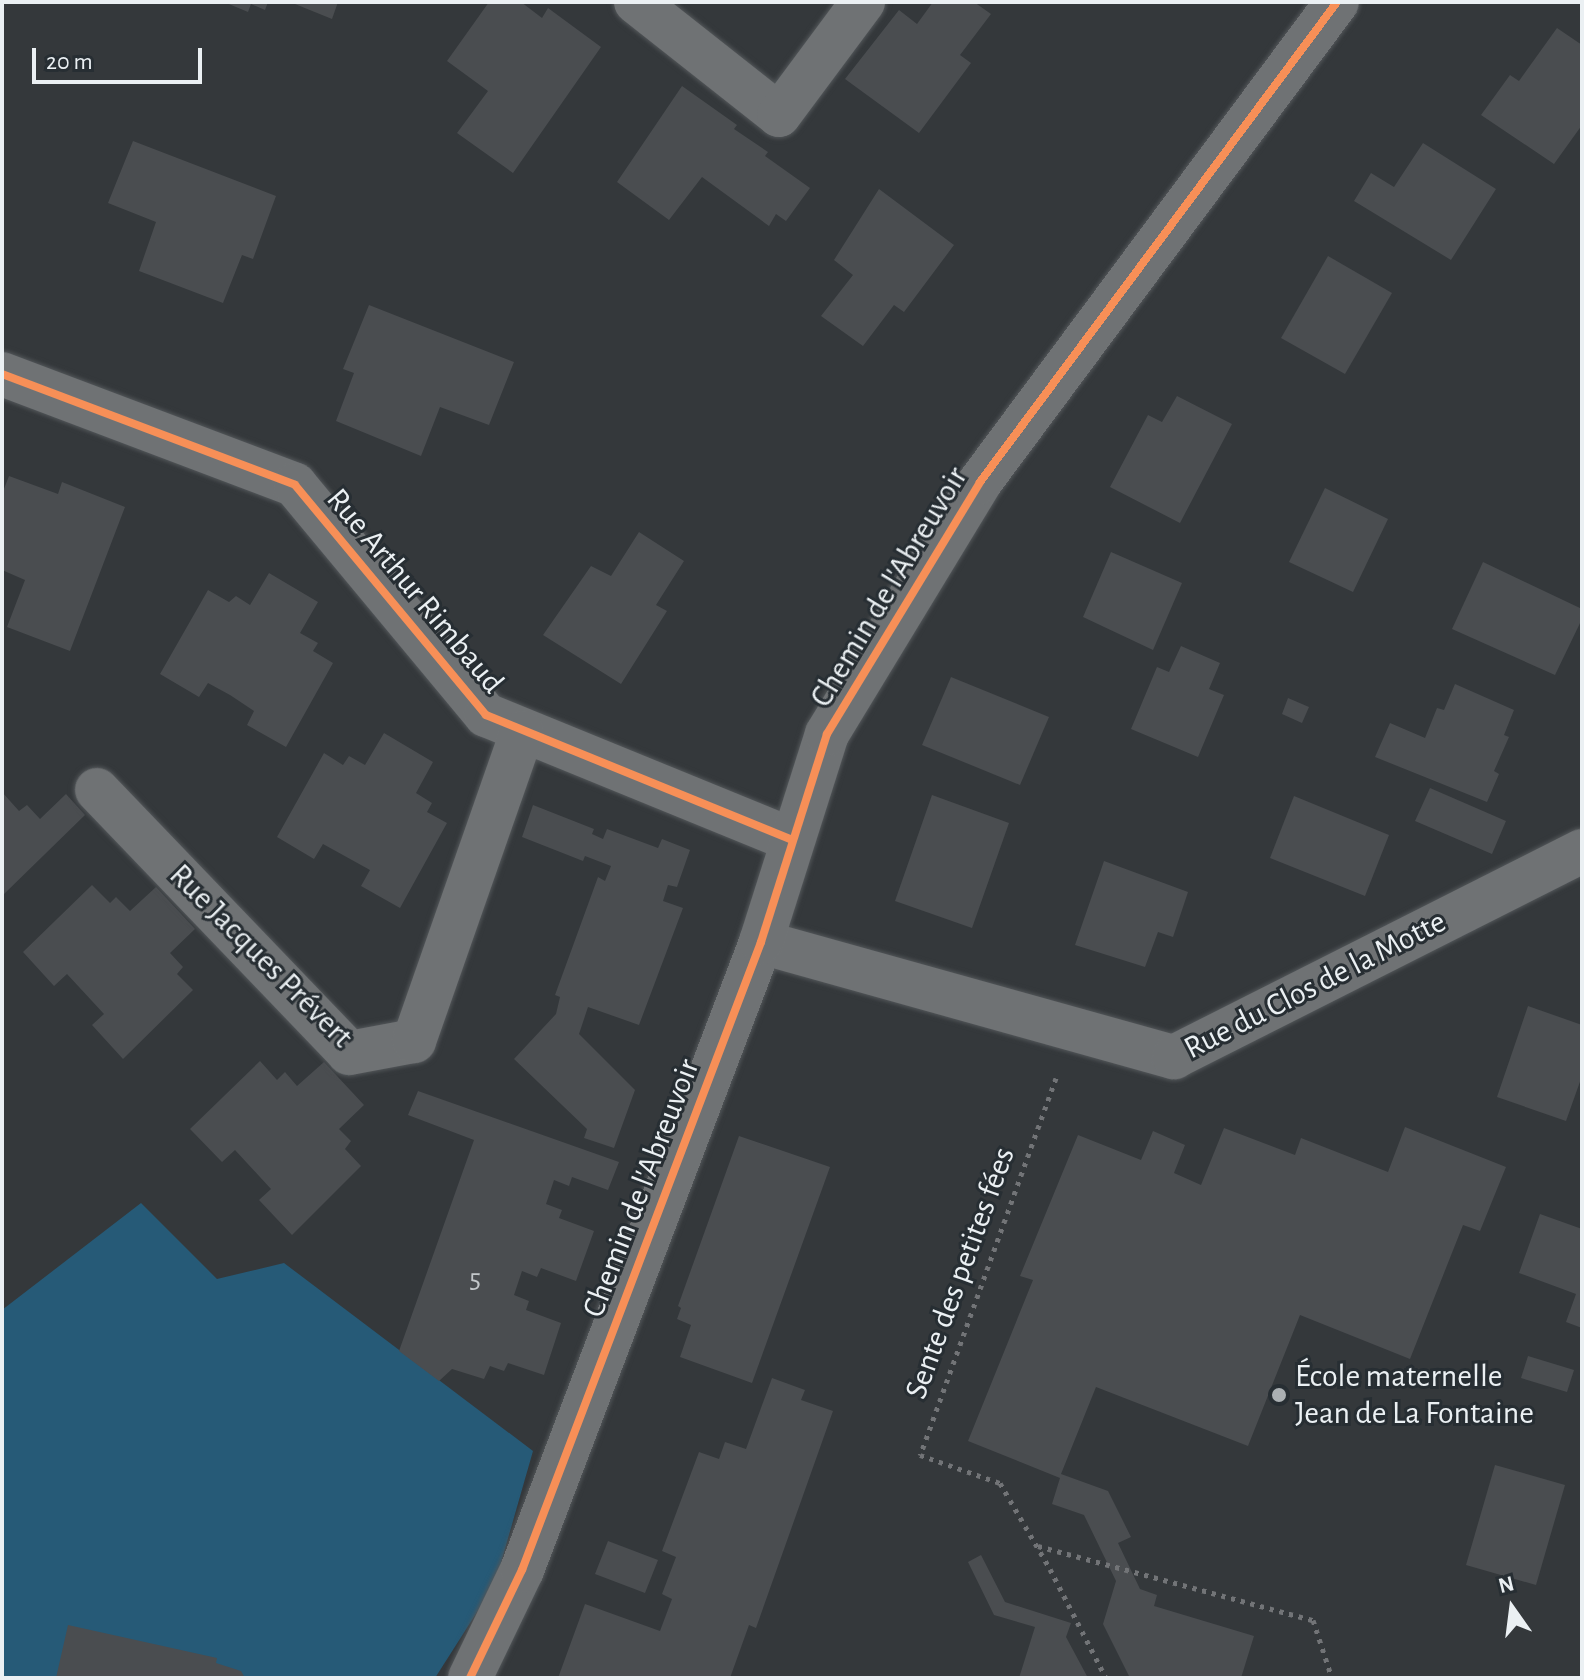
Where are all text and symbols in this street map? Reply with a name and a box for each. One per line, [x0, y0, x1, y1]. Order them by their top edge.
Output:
scale bar [36, 32, 206, 82]
text: 20 m [46, 50, 93, 74]
street label: Chemin de l'Abreuvoir [802, 460, 976, 714]
street label: Rue Arthur Rimbaud [318, 481, 512, 701]
street label: Rue Jacques Prévert [161, 856, 361, 1056]
street label: Rue du Clos de la Motte [1178, 902, 1452, 1068]
street label: Chemin de l'Abreuvoir [574, 1053, 708, 1323]
street label: Sente des petites fées [897, 1142, 1023, 1404]
house number: 5 [469, 1262, 481, 1296]
place label: École maternelle Jean de La Fontaine [1295, 1358, 1534, 1433]
marker: École maternelle Jean de La Fontaine [1270, 1386, 1288, 1404]
north arrow [1472, 1568, 1552, 1648]
text: N [1496, 1572, 1516, 1597]

